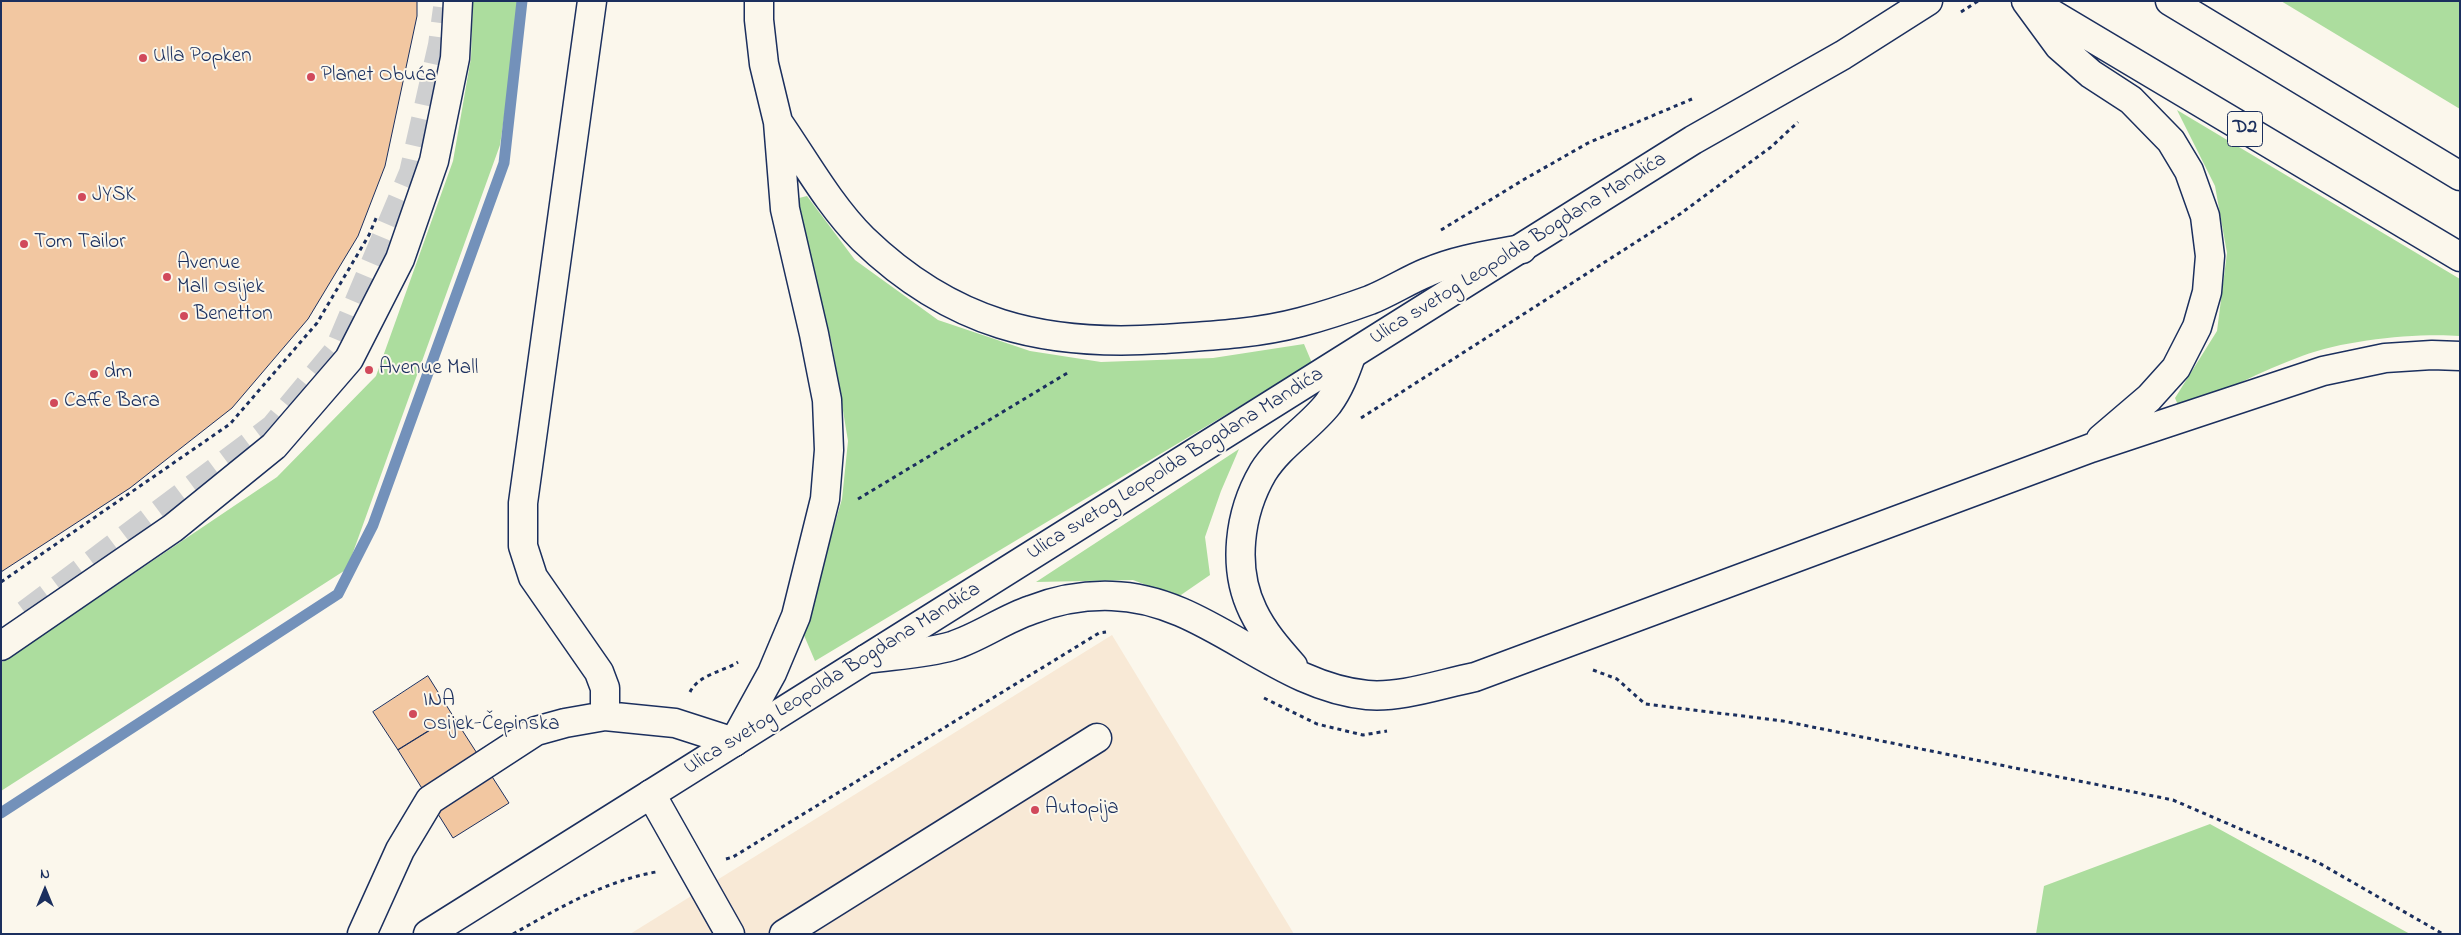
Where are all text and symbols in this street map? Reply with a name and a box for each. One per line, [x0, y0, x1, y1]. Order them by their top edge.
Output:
place label: Ulla Popken [153, 45, 251, 71]
marker: Ulla Popken [137, 52, 149, 64]
place label: Planet Obuća [321, 64, 436, 90]
marker: Planet Obuća [305, 71, 317, 83]
road number: D2 [2228, 112, 2262, 146]
street label: Ulica svetog Leopolda Bogdana Mandića [1366, 148, 1672, 352]
place label: JYSK [92, 184, 136, 210]
marker: JYSK [76, 191, 88, 203]
place label: Tom Tailor [34, 231, 126, 257]
marker: Tom Tailor [18, 238, 30, 250]
place label: Avenue Mall Osijek [177, 252, 264, 302]
marker: Avenue Mall Osijek [161, 271, 173, 283]
place label: Benetton [194, 303, 273, 329]
marker: Benetton [178, 310, 190, 322]
place label: Avenue Mall [379, 357, 478, 383]
place label: dm [104, 361, 132, 387]
street label: Ulica svetog Leopolda Bogdana Mandića [1023, 363, 1329, 567]
marker: Avenue Mall [363, 364, 375, 376]
marker: dm [88, 368, 100, 380]
place label: Caffe Bara [64, 390, 160, 416]
marker: Caffe Bara [48, 397, 60, 409]
street label: Ulica svetog Leopolda Bogdana Mandića [680, 578, 986, 782]
place label: INA Osijek-Čepinska [423, 689, 560, 739]
marker: INA Osijek-Čepinska [407, 708, 419, 720]
place label: Autopija [1045, 797, 1119, 823]
marker: Autopija [1029, 804, 1041, 816]
text: N [40, 864, 50, 885]
north arrow [20, 865, 70, 915]

